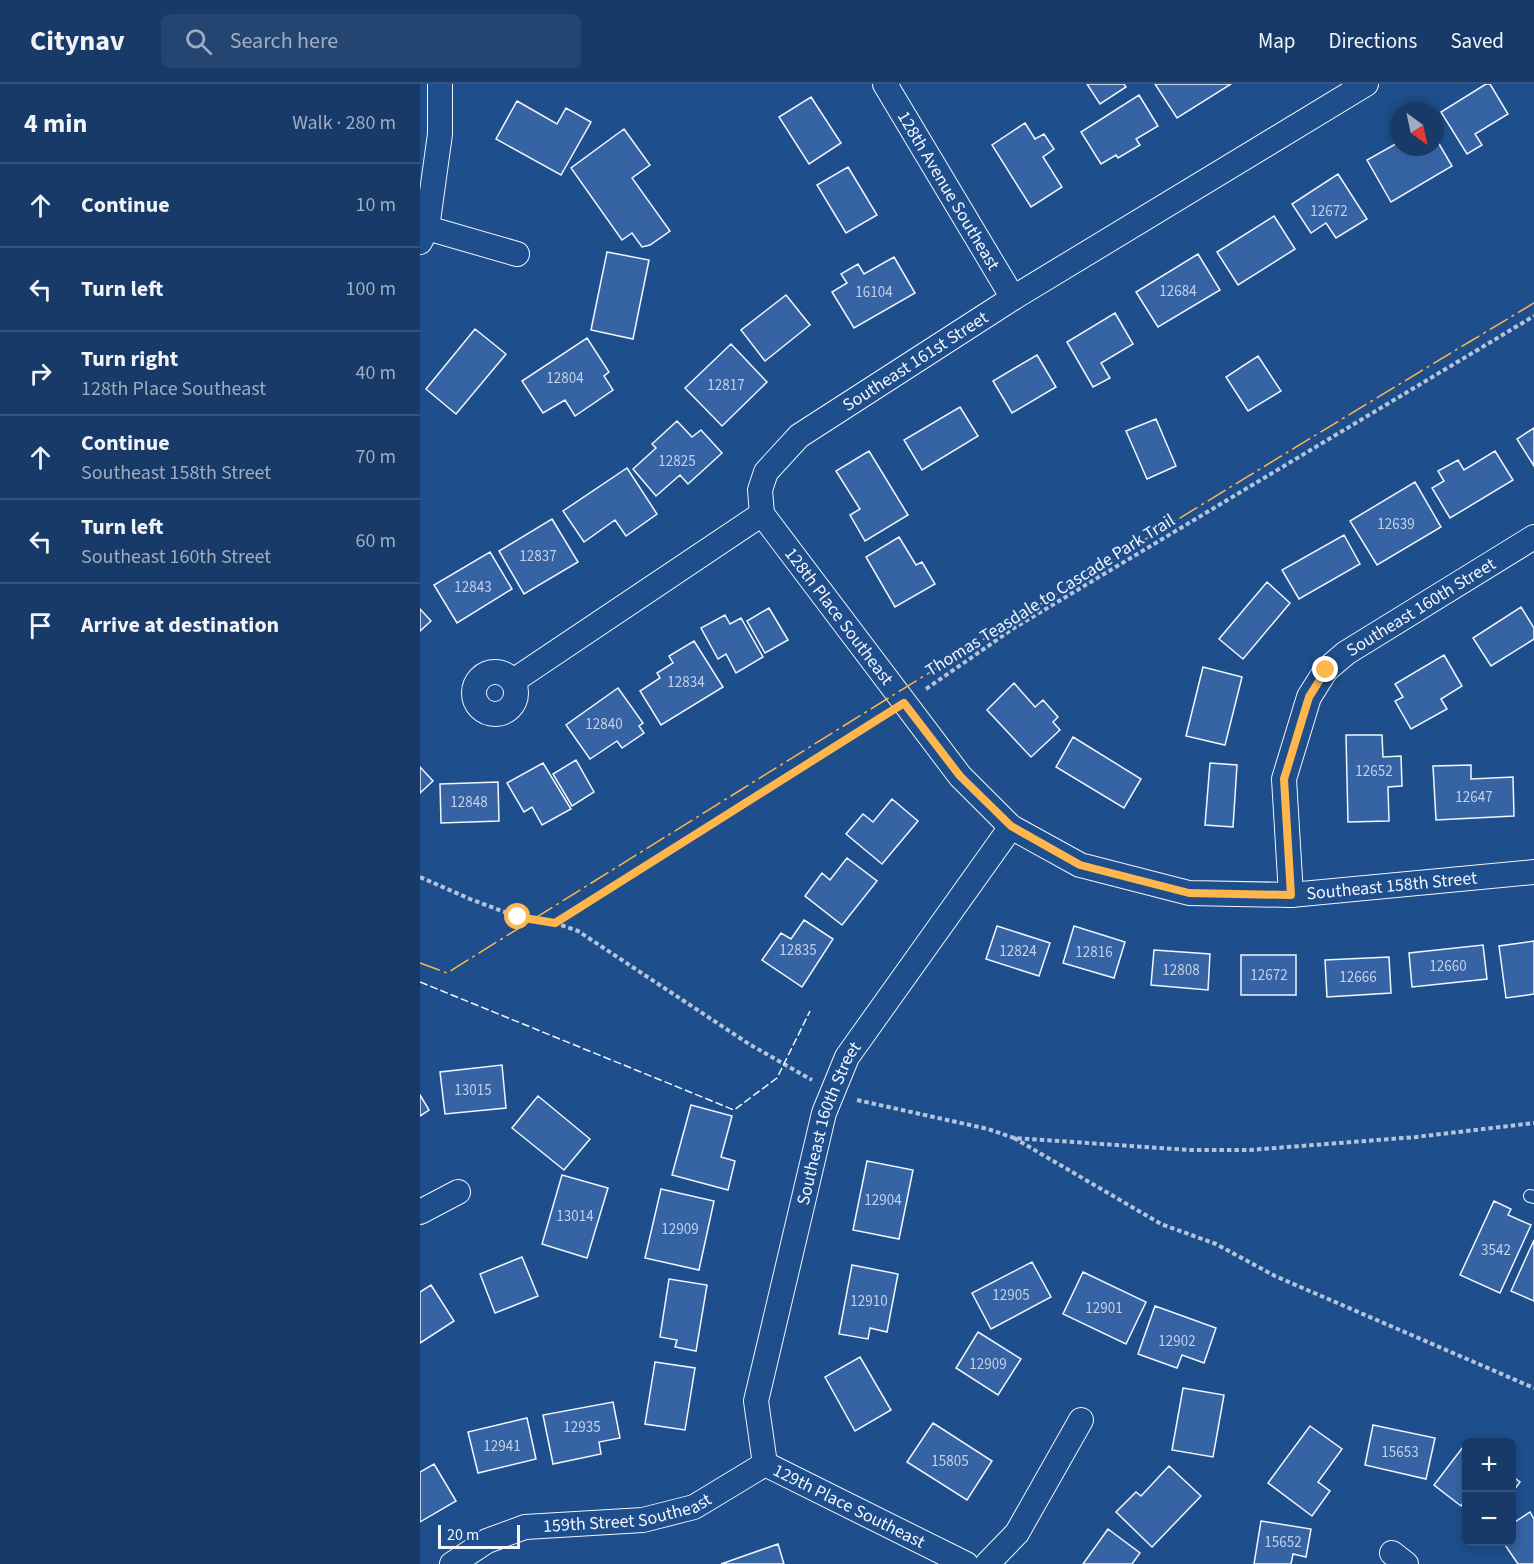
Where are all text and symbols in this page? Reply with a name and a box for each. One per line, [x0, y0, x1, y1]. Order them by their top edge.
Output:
search box [161, 14, 581, 68]
text: Citynav [30, 21, 125, 61]
icon: search [182, 25, 215, 58]
text: Search here [230, 25, 338, 57]
text: Map [1258, 26, 1296, 56]
text: Directions [1329, 26, 1417, 56]
text: Saved [1450, 26, 1504, 56]
north arrow [1390, 102, 1444, 156]
text: 4 min [24, 105, 87, 142]
street label: 128th Avenue Southeast [891, 106, 1006, 275]
text: Walk · 280 m [292, 109, 396, 137]
icon: ahead [24, 189, 57, 222]
text: Continue [81, 189, 170, 221]
text: 10 m [356, 191, 396, 219]
house number: 12672 [1310, 201, 1348, 222]
icon: left [24, 273, 57, 306]
text: Turn left [81, 273, 163, 305]
text: 100 m [346, 275, 396, 303]
house number: 12684 [1159, 281, 1197, 302]
house number: 16104 [855, 282, 893, 303]
street label: Southeast 161st Street [838, 305, 993, 418]
text: Turn right [81, 343, 178, 375]
icon: right [24, 357, 57, 390]
text: 40 m [356, 359, 396, 387]
house number: 12804 [546, 368, 584, 389]
text: 128th Place Southeast [81, 375, 266, 403]
house number: 12817 [707, 375, 745, 396]
text: Continue [81, 427, 170, 459]
icon: ahead [24, 441, 57, 474]
text: 70 m [356, 443, 396, 471]
house number: 12825 [658, 451, 696, 472]
text: Southeast 158th Street [81, 459, 271, 487]
street label: Thomas Teasdale to Cascade Park Trail [921, 508, 1180, 683]
text: Turn left [81, 511, 163, 543]
house number: 12639 [1377, 514, 1415, 535]
icon: left [24, 525, 57, 558]
text: 60 m [356, 527, 396, 555]
street label: 128th Place Southeast [779, 542, 899, 690]
text: Southeast 160th Street [81, 543, 271, 571]
house number: 12837 [519, 546, 557, 567]
street label: Southeast 160th Street [1342, 552, 1501, 663]
house number: 12843 [454, 577, 492, 598]
icon: arrive [24, 609, 57, 642]
text: Arrive at destination [81, 609, 279, 641]
route end [1312, 656, 1338, 682]
house number: 12834 [667, 672, 705, 693]
house number: 12840 [585, 714, 623, 735]
house number: 12652 [1355, 761, 1393, 782]
house number: 12647 [1455, 787, 1493, 808]
house number: 12848 [450, 792, 488, 813]
street label: Southeast 158th Street [1305, 865, 1478, 906]
route start [504, 903, 530, 929]
house number: 12835 [779, 940, 817, 961]
house number: 12824 [999, 941, 1037, 962]
house number: 12816 [1075, 942, 1113, 963]
house number: 12660 [1429, 956, 1467, 977]
house number: 12808 [1162, 960, 1200, 981]
house number: 12672 [1250, 965, 1288, 986]
house number: 12666 [1339, 967, 1377, 988]
street label: Southeast 160th Street [791, 1037, 867, 1208]
house number: 13015 [454, 1080, 492, 1101]
house number: 12904 [864, 1190, 902, 1211]
house number: 13014 [556, 1206, 594, 1227]
house number: 12909 [661, 1219, 699, 1240]
house number: 3542 [1481, 1240, 1511, 1261]
house number: 12905 [992, 1285, 1030, 1306]
house number: 12910 [850, 1291, 888, 1312]
house number: 12901 [1085, 1298, 1123, 1319]
house number: 12902 [1158, 1331, 1196, 1352]
house number: 12909 [969, 1354, 1007, 1375]
house number: 12935 [563, 1417, 601, 1438]
house number: 12941 [483, 1436, 521, 1457]
map controls [1462, 1438, 1516, 1546]
button: + [1462, 1438, 1516, 1492]
house number: 15653 [1381, 1442, 1419, 1463]
house number: 15805 [931, 1451, 969, 1472]
street label: 129th Place Southeast [769, 1458, 929, 1555]
street label: 159th Street Southeast [542, 1487, 716, 1539]
button: − [1462, 1492, 1516, 1546]
scale bar [438, 1522, 520, 1550]
text: 20 m [447, 1524, 479, 1546]
house number: 15652 [1264, 1532, 1302, 1553]

